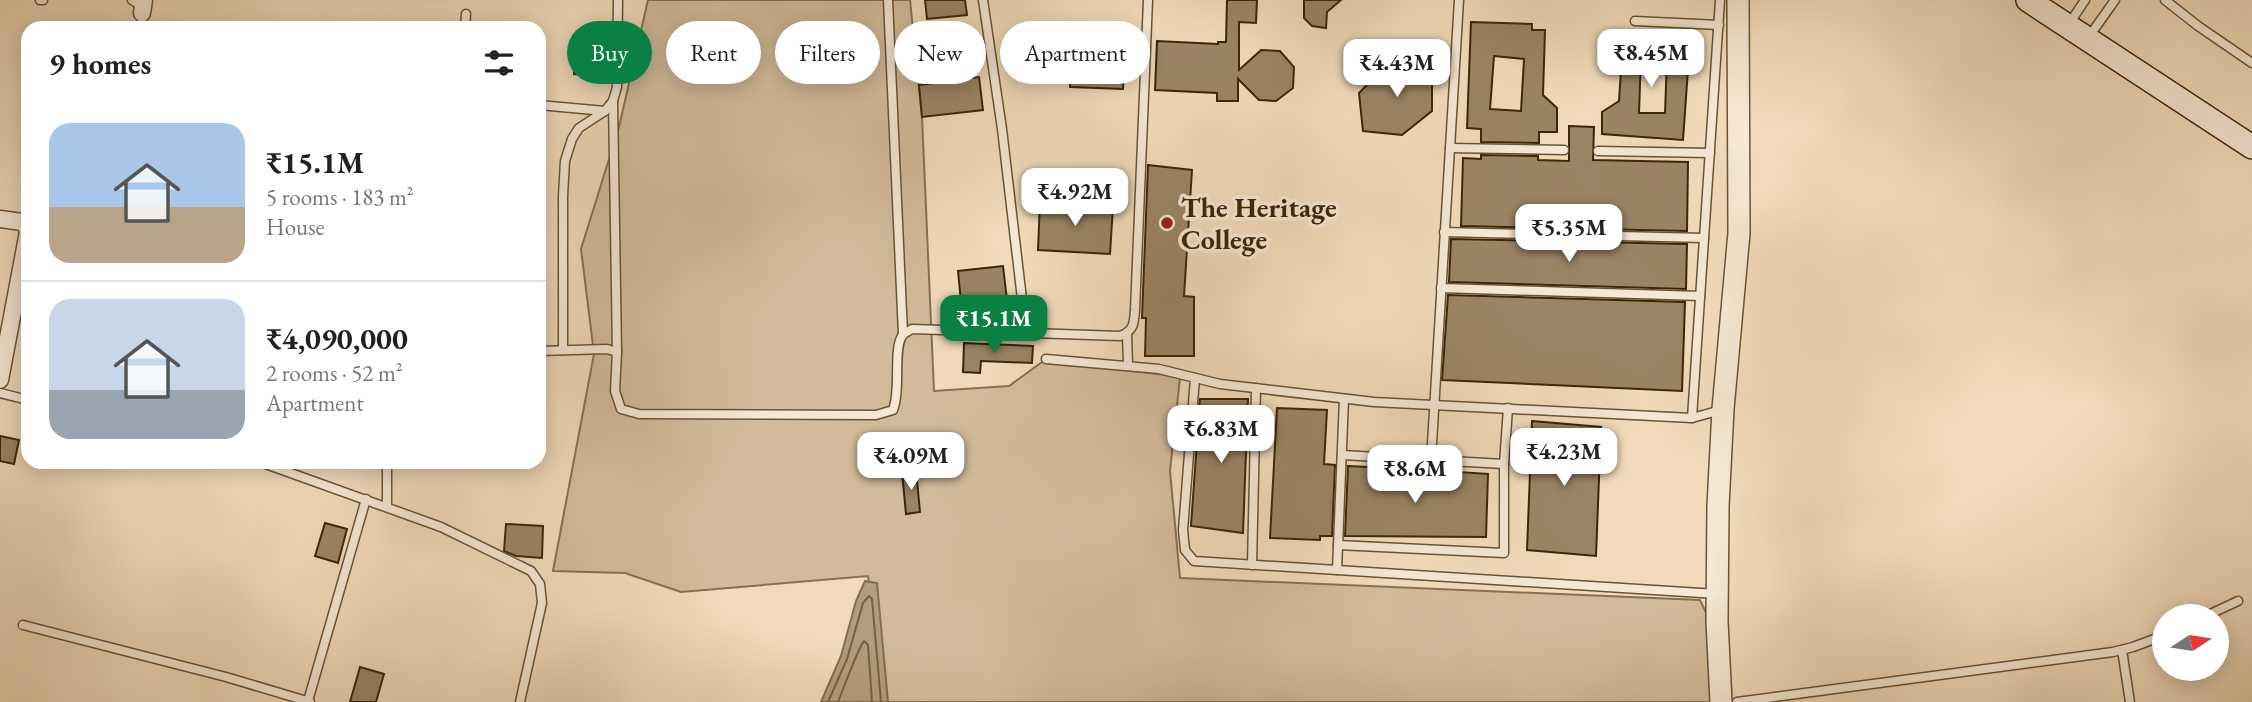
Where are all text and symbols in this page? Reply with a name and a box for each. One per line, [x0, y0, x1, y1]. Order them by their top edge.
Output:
chip: Buy [567, 21, 652, 84]
chip: Rent [666, 21, 761, 84]
chip: Filters [775, 21, 880, 84]
chip: New [894, 21, 986, 84]
chip: Apartment [1000, 21, 1150, 84]
pin: ₹8.45M [1594, 29, 1708, 89]
text: ₹8.45M [1613, 37, 1689, 67]
pin: ₹4.43M [1340, 40, 1454, 99]
text: 9 homes [49, 44, 151, 83]
icon: filters [480, 44, 518, 82]
text: ₹4.43M [1359, 47, 1435, 77]
text: ₹15.1M [266, 143, 364, 182]
icon: home [105, 151, 189, 235]
pin: ₹4.92M [1018, 168, 1132, 228]
text: ₹4.92M [1037, 176, 1113, 206]
text: 5 rooms · 183 m² [266, 182, 414, 212]
place label: The Heritage College [1181, 189, 1337, 257]
pin: ₹5.35M [1512, 204, 1626, 264]
text: House [266, 212, 325, 242]
text: ₹5.35M [1531, 212, 1607, 242]
marker: The Heritage College [1159, 215, 1175, 231]
pin: ₹15.1M [937, 296, 1051, 355]
text: ₹15.1M [956, 303, 1032, 333]
text: ₹4,090,000 [266, 319, 408, 358]
icon: home [105, 327, 189, 411]
text: 2 rooms · 52 m² [266, 358, 403, 388]
text: Apartment [266, 388, 364, 418]
pin: ₹6.83M [1164, 406, 1278, 465]
text: ₹6.83M [1183, 413, 1259, 443]
pin: ₹4.23M [1507, 428, 1621, 488]
pin: ₹4.09M [854, 433, 968, 492]
text: ₹4.23M [1526, 436, 1602, 466]
text: ₹4.09M [873, 440, 949, 470]
pin: ₹8.6M [1366, 446, 1464, 505]
text: ₹8.6M [1383, 453, 1447, 483]
north arrow [2152, 604, 2230, 681]
map controls [2152, 604, 2229, 681]

